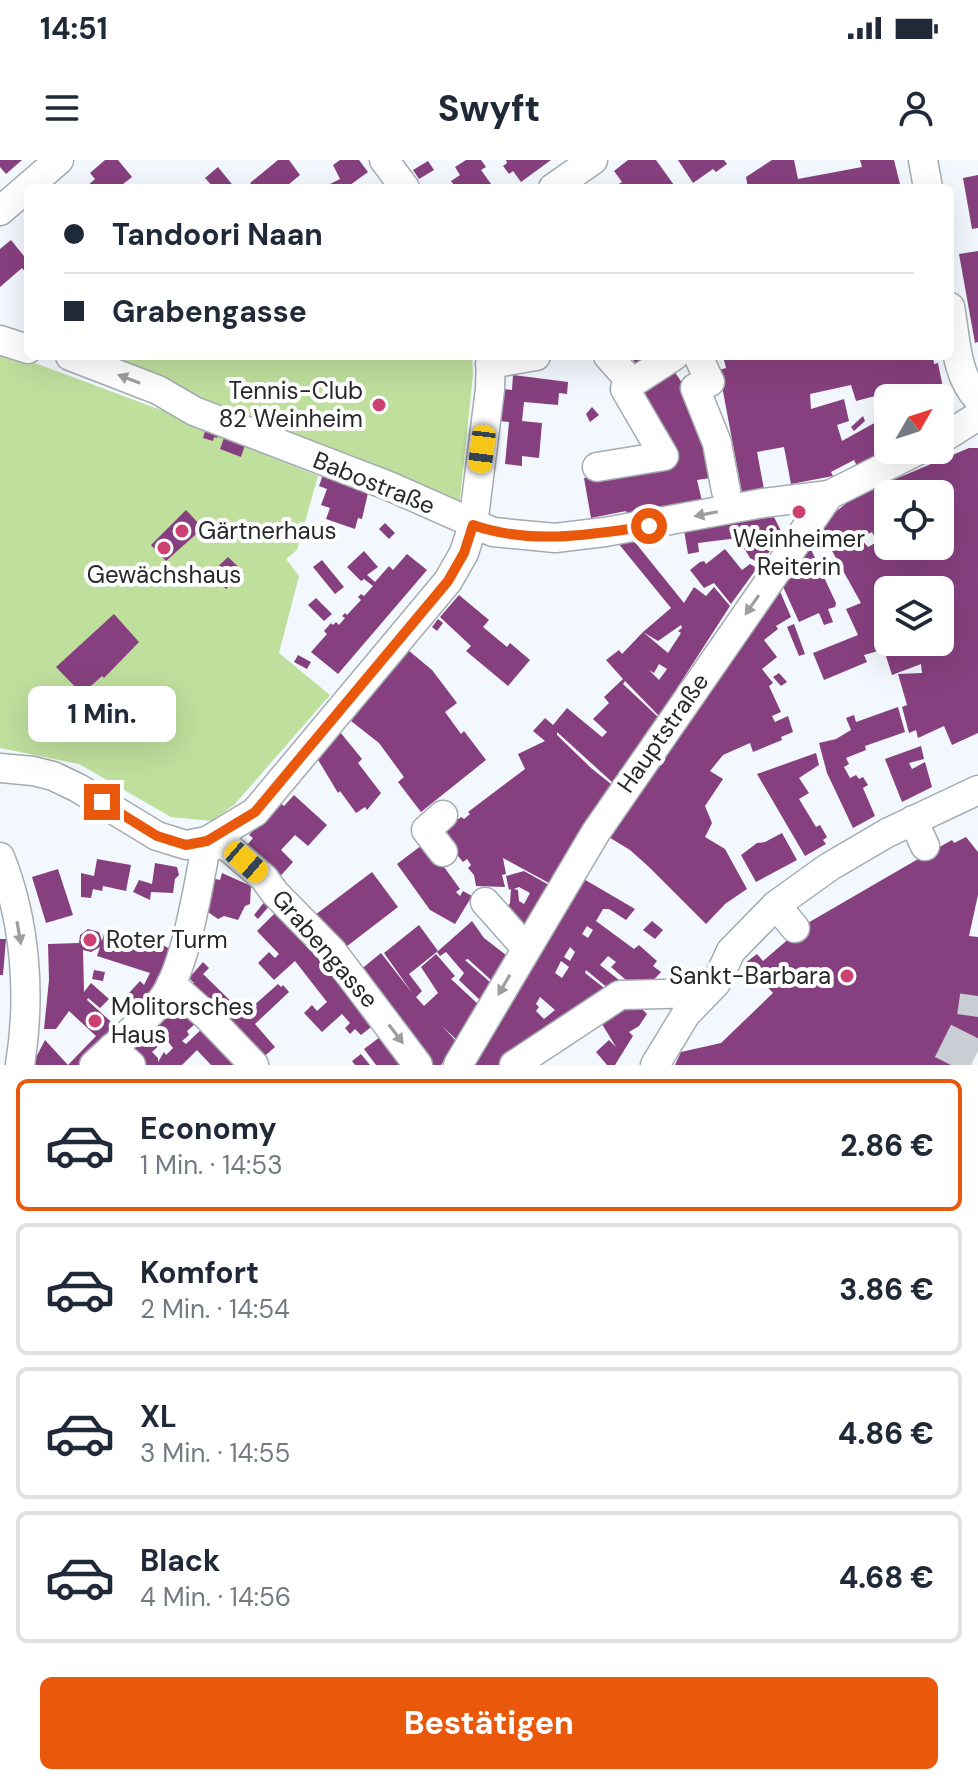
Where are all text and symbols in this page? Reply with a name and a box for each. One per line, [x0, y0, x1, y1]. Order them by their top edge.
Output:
text: 14:51 [40, 9, 108, 48]
text: Swyft [438, 85, 540, 132]
icon: menu [40, 86, 84, 130]
icon: person [894, 86, 938, 130]
text: Tandoori Naan [112, 215, 323, 254]
text: Grabengasse [112, 292, 307, 331]
one-way arrow [117, 372, 141, 385]
place label: Tennis-Club 82 Weinheim [219, 375, 363, 434]
north arrow [874, 384, 954, 464]
map controls [874, 384, 954, 656]
marker: Tennis-Club 82 Weinheim [370, 396, 388, 414]
car [467, 424, 497, 474]
street label: Babostraße [309, 444, 440, 521]
button: locate [874, 480, 954, 560]
marker: Weinheimer Reiterin [790, 503, 808, 521]
route start [631, 508, 667, 544]
one-way arrow [693, 508, 718, 521]
place label: Gärtnerhaus [198, 515, 336, 546]
marker: Gärtnerhaus [173, 522, 191, 540]
place label: Weinheimer Reiterin [733, 523, 865, 582]
marker: Gewächshaus [155, 539, 173, 557]
place label: Gewächshaus [87, 559, 241, 590]
button: layers [874, 576, 954, 656]
one-way arrow [745, 594, 760, 615]
street label: Hauptstraße [610, 667, 715, 799]
callout: 1 Min. [28, 686, 176, 742]
text: 1 Min. [68, 697, 136, 731]
route end [84, 784, 120, 820]
car [220, 837, 272, 887]
street label: Grabengasse [266, 883, 385, 1014]
one-way arrow [13, 920, 26, 945]
place label: Roter Turm [106, 924, 228, 955]
marker: Roter Turm [81, 931, 99, 949]
place label: Sankt-Barbara [669, 960, 831, 991]
marker: Sankt-Barbara [838, 967, 856, 985]
one-way arrow [497, 974, 511, 996]
place label: Molitorsches Haus [111, 991, 254, 1050]
marker: Molitorsches Haus [86, 1012, 104, 1030]
one-way arrow [387, 1024, 403, 1044]
icon: car [44, 1109, 116, 1181]
text: Economy [140, 1109, 277, 1148]
text: 2.86 € [840, 1126, 934, 1165]
text: 1 Min. · 14:53 [140, 1148, 283, 1182]
icon: car [44, 1253, 116, 1325]
text: Komfort [140, 1253, 259, 1292]
text: 3.86 € [839, 1270, 934, 1309]
text: 2 Min. · 14:54 [140, 1292, 290, 1326]
icon: car [44, 1397, 116, 1469]
text: XL [140, 1397, 177, 1436]
text: 4.86 € [838, 1414, 934, 1453]
text: 3 Min. · 14:55 [140, 1436, 290, 1470]
icon: car [44, 1541, 116, 1613]
text: Black [140, 1541, 220, 1580]
text: 4.68 € [839, 1558, 934, 1597]
text: 4 Min. · 14:56 [140, 1580, 291, 1614]
button: Bestätigen [40, 1677, 938, 1769]

